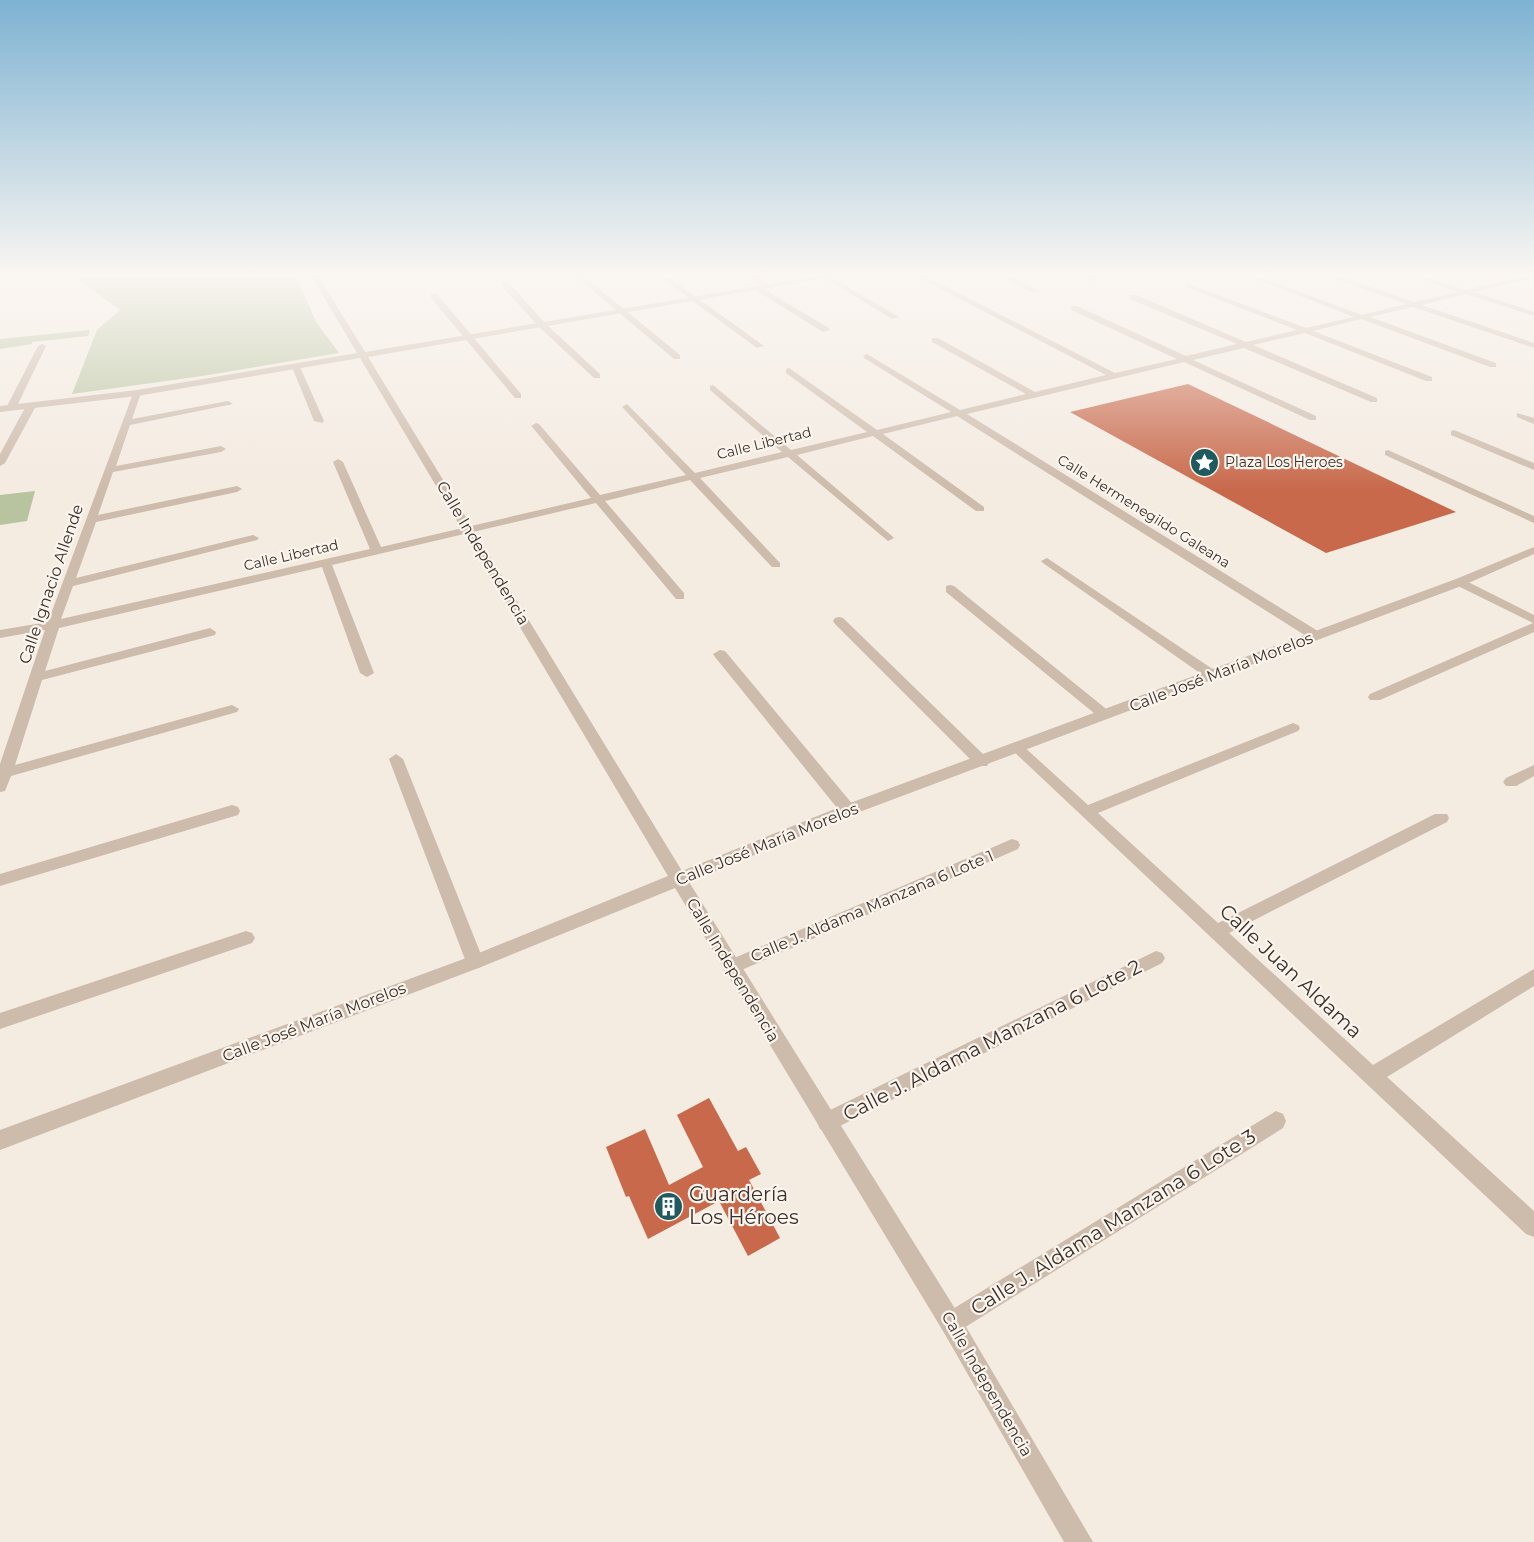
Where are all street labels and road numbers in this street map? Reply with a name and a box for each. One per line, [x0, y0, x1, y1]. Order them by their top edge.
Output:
street label: Calle Libertad [715, 423, 813, 463]
street label: Calle Hermenegildo Galeana [1054, 450, 1234, 572]
street label: Calle Independencia [432, 478, 534, 628]
street label: Calle Ignacio Allende [15, 502, 87, 666]
street label: Calle Libertad [242, 535, 340, 575]
street label: Calle José María Morelos [1127, 628, 1316, 716]
street label: Calle José María Morelos [673, 799, 861, 889]
street label: Calle J. Aldama Manzana 6 Lote 1 [748, 846, 996, 966]
street label: Calle Independencia [682, 895, 784, 1045]
street label: Calle Juan Aldama [1215, 899, 1367, 1043]
street label: Calle J. Aldama Manzana 6 Lote 2 [839, 954, 1145, 1126]
street label: Calle José María Morelos [220, 978, 409, 1066]
street label: Calle J. Aldama Manzana 6 Lote 3 [966, 1124, 1260, 1320]
street label: Calle Independencia [938, 1308, 1036, 1460]

